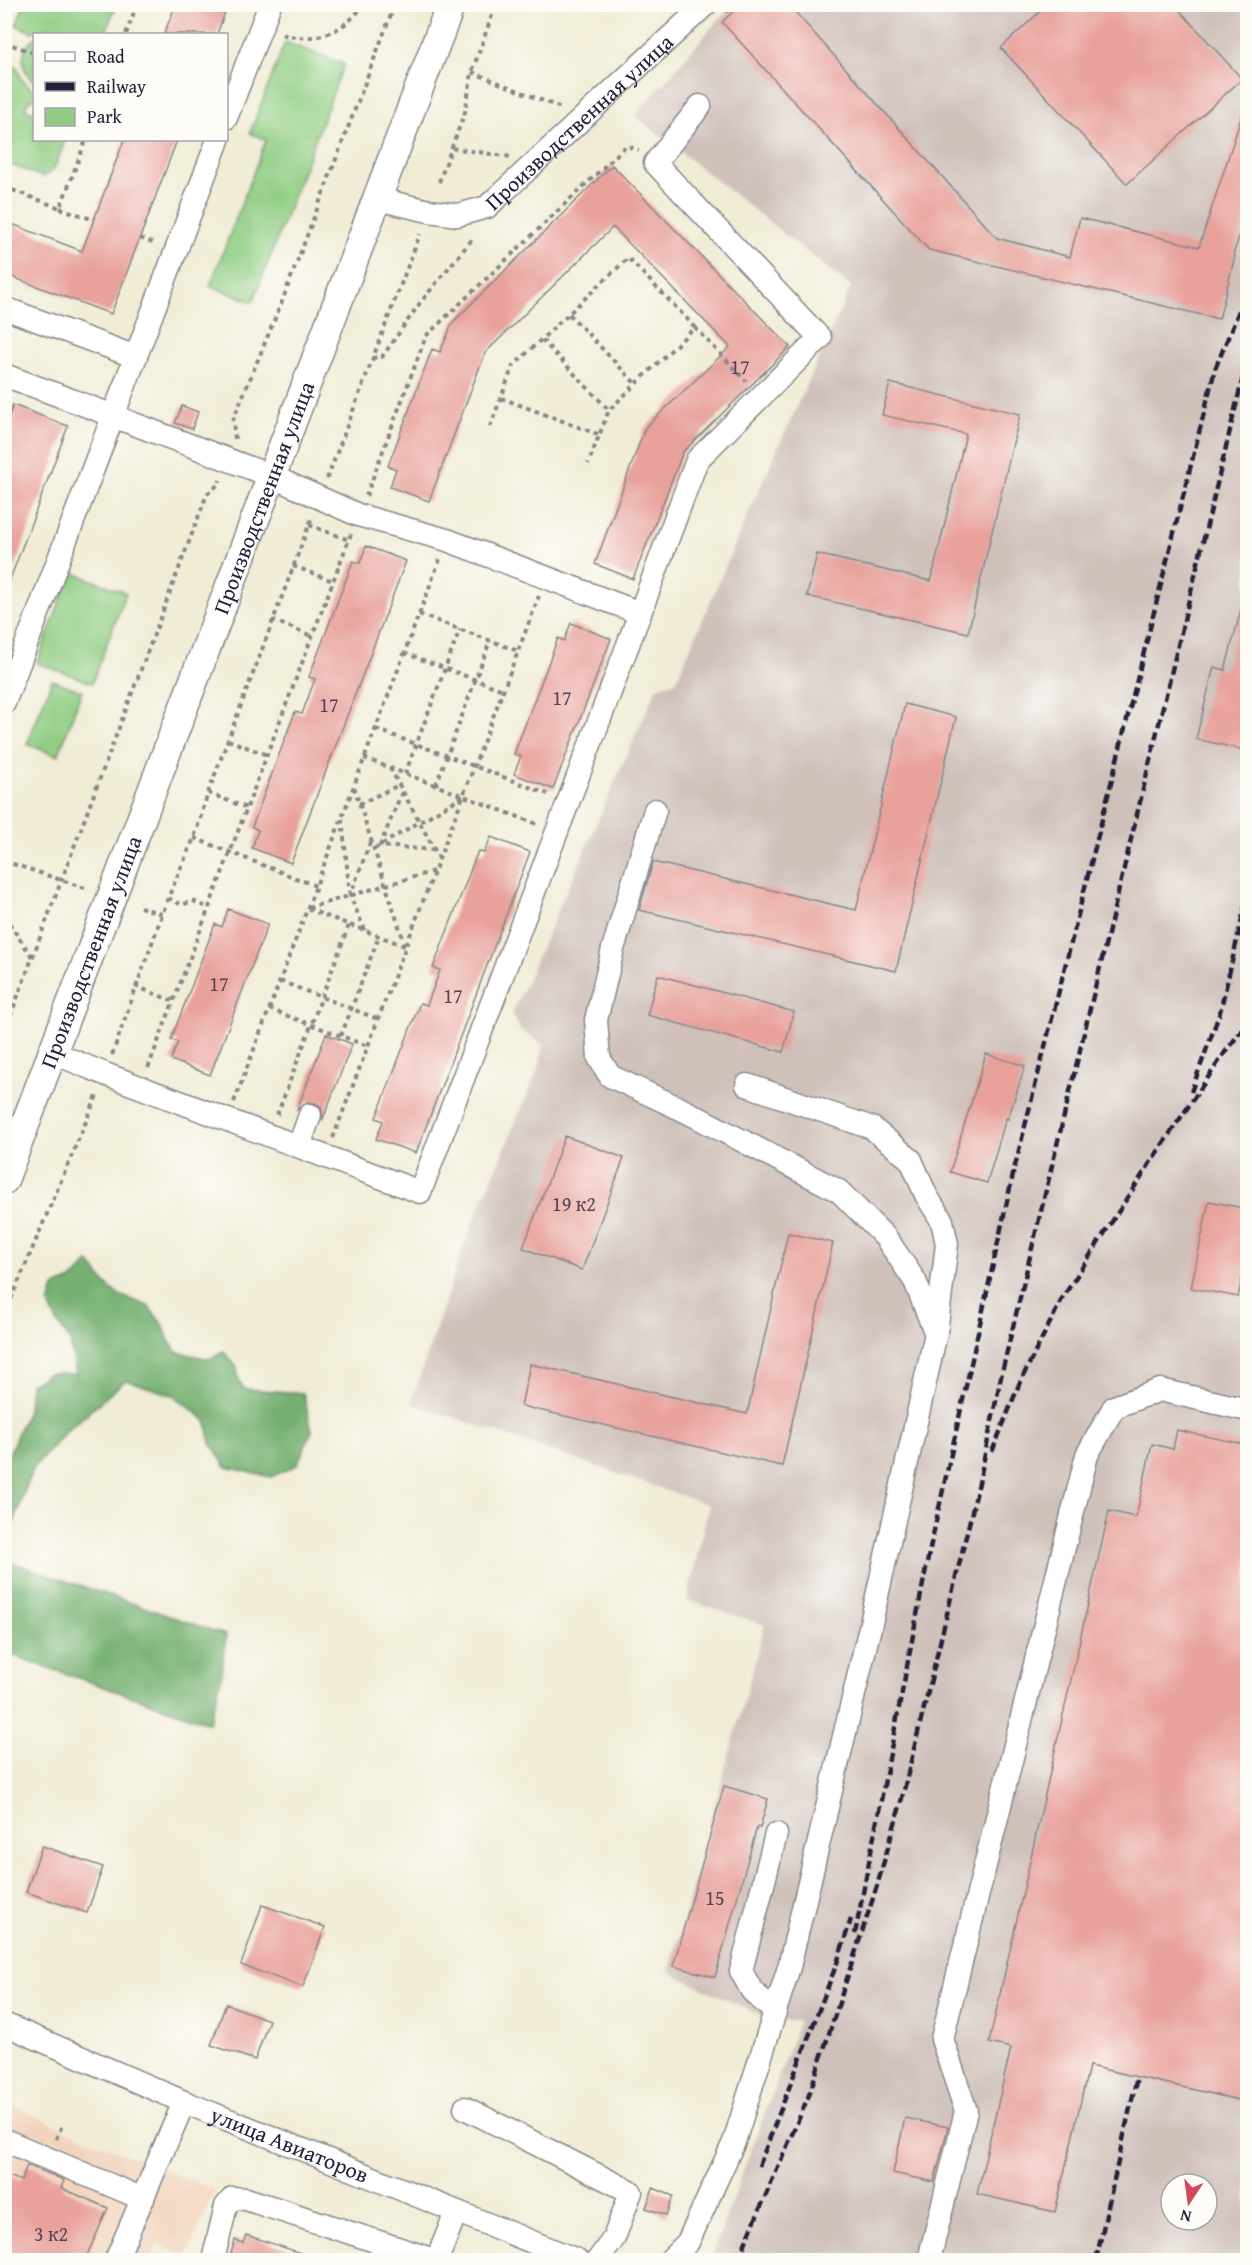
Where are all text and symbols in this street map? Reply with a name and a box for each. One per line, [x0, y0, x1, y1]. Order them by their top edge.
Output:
street label: Производственная улица [478, 26, 681, 217]
legend [33, 33, 228, 141]
text: Road [87, 43, 125, 70]
text: Railway [87, 73, 146, 100]
text: Park [87, 103, 123, 130]
house number: 17 [730, 352, 750, 381]
street label: Производственная улица [205, 376, 322, 619]
house number: 17 [552, 683, 572, 712]
house number: 17 [319, 690, 339, 719]
street label: Производственная улица [32, 830, 150, 1073]
house number: 17 [209, 969, 229, 998]
house number: 17 [443, 981, 463, 1010]
house number: 19 к2 [552, 1189, 596, 1218]
house number: 15 [705, 1883, 725, 1912]
street label: улица Авиаторов [205, 2098, 373, 2191]
north arrow [1159, 2172, 1219, 2232]
text: N [1177, 2204, 1194, 2230]
house number: 3 к2 [34, 2219, 68, 2248]

